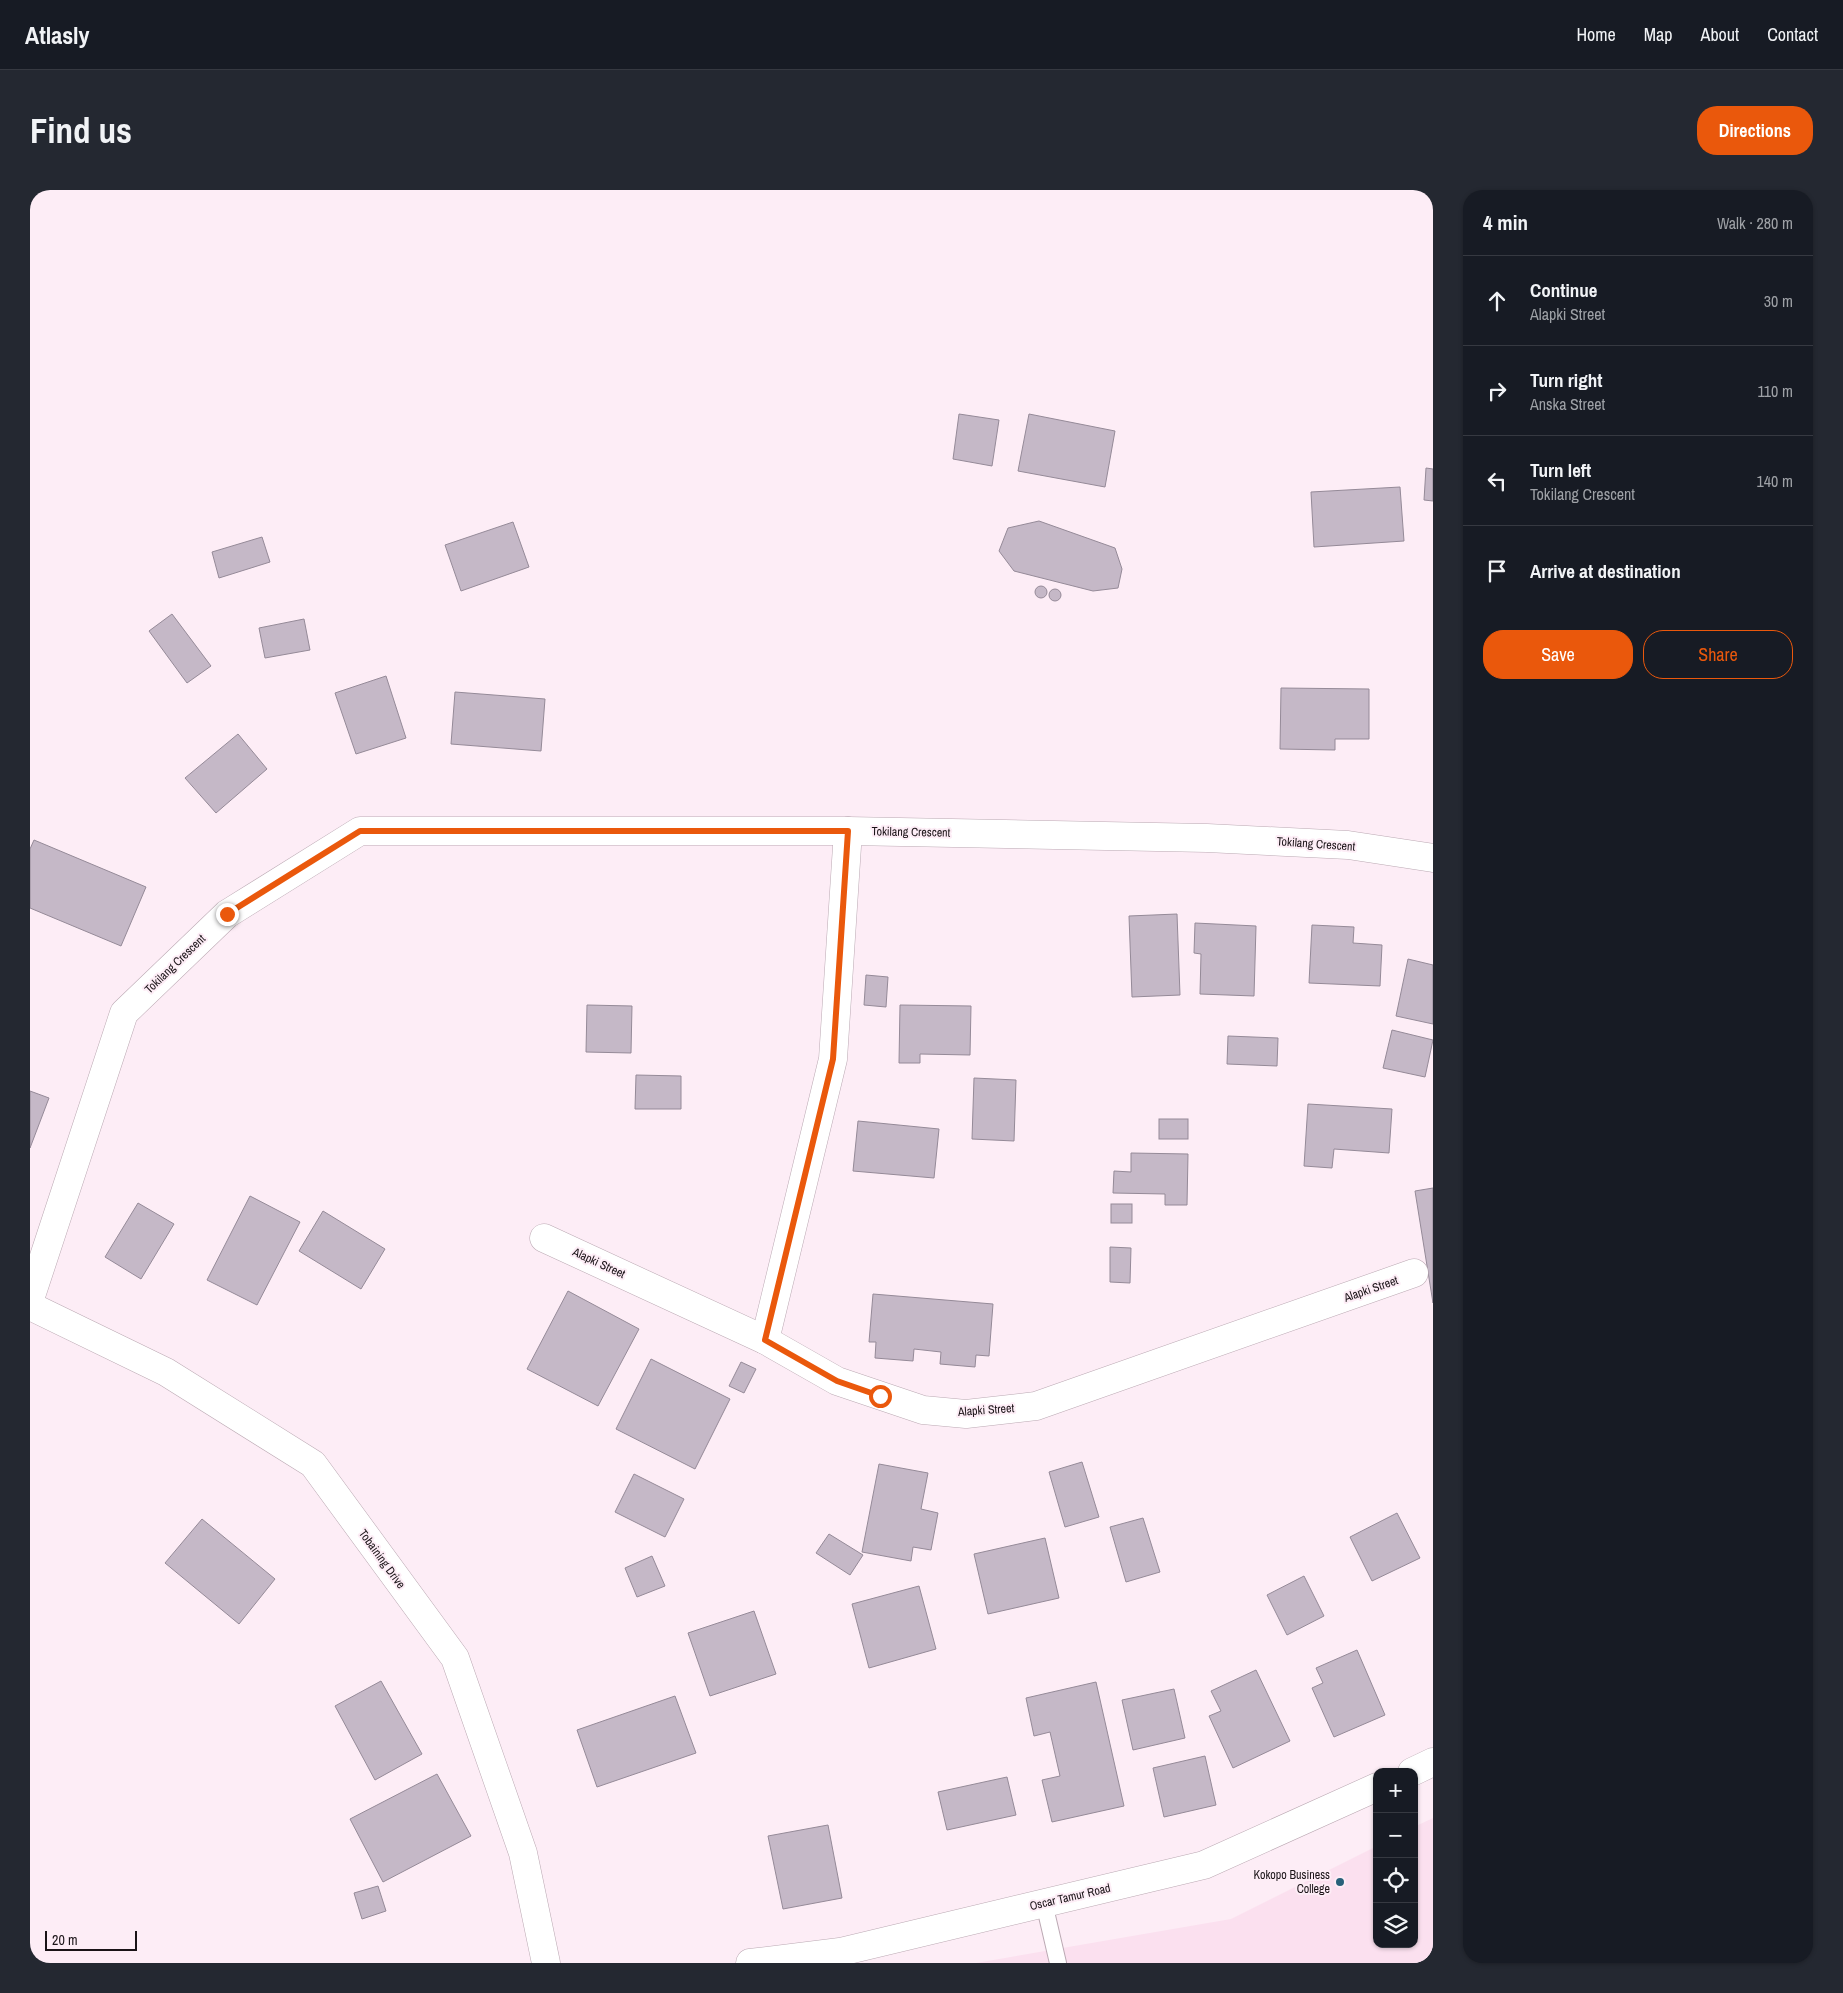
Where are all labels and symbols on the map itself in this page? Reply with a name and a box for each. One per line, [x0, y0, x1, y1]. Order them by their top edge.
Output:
street label: Tokilang Crescent [871, 823, 951, 841]
street label: Tokilang Crescent [1276, 833, 1356, 855]
route end [216, 903, 239, 926]
street label: Tokilang Crescent [141, 931, 209, 997]
street label: Alapki Street [569, 1243, 628, 1282]
street label: Alapki Street [1341, 1272, 1400, 1306]
route start [869, 1385, 892, 1408]
street label: Alapki Street [956, 1400, 1015, 1420]
street label: Tobaining Drive [355, 1526, 409, 1592]
place label: Kokopo Business College [1253, 1867, 1330, 1897]
marker: Kokopo Business College [1334, 1876, 1346, 1888]
street label: Oscar Tamur Road [1028, 1880, 1112, 1914]
scale bar [45, 1928, 138, 1951]

